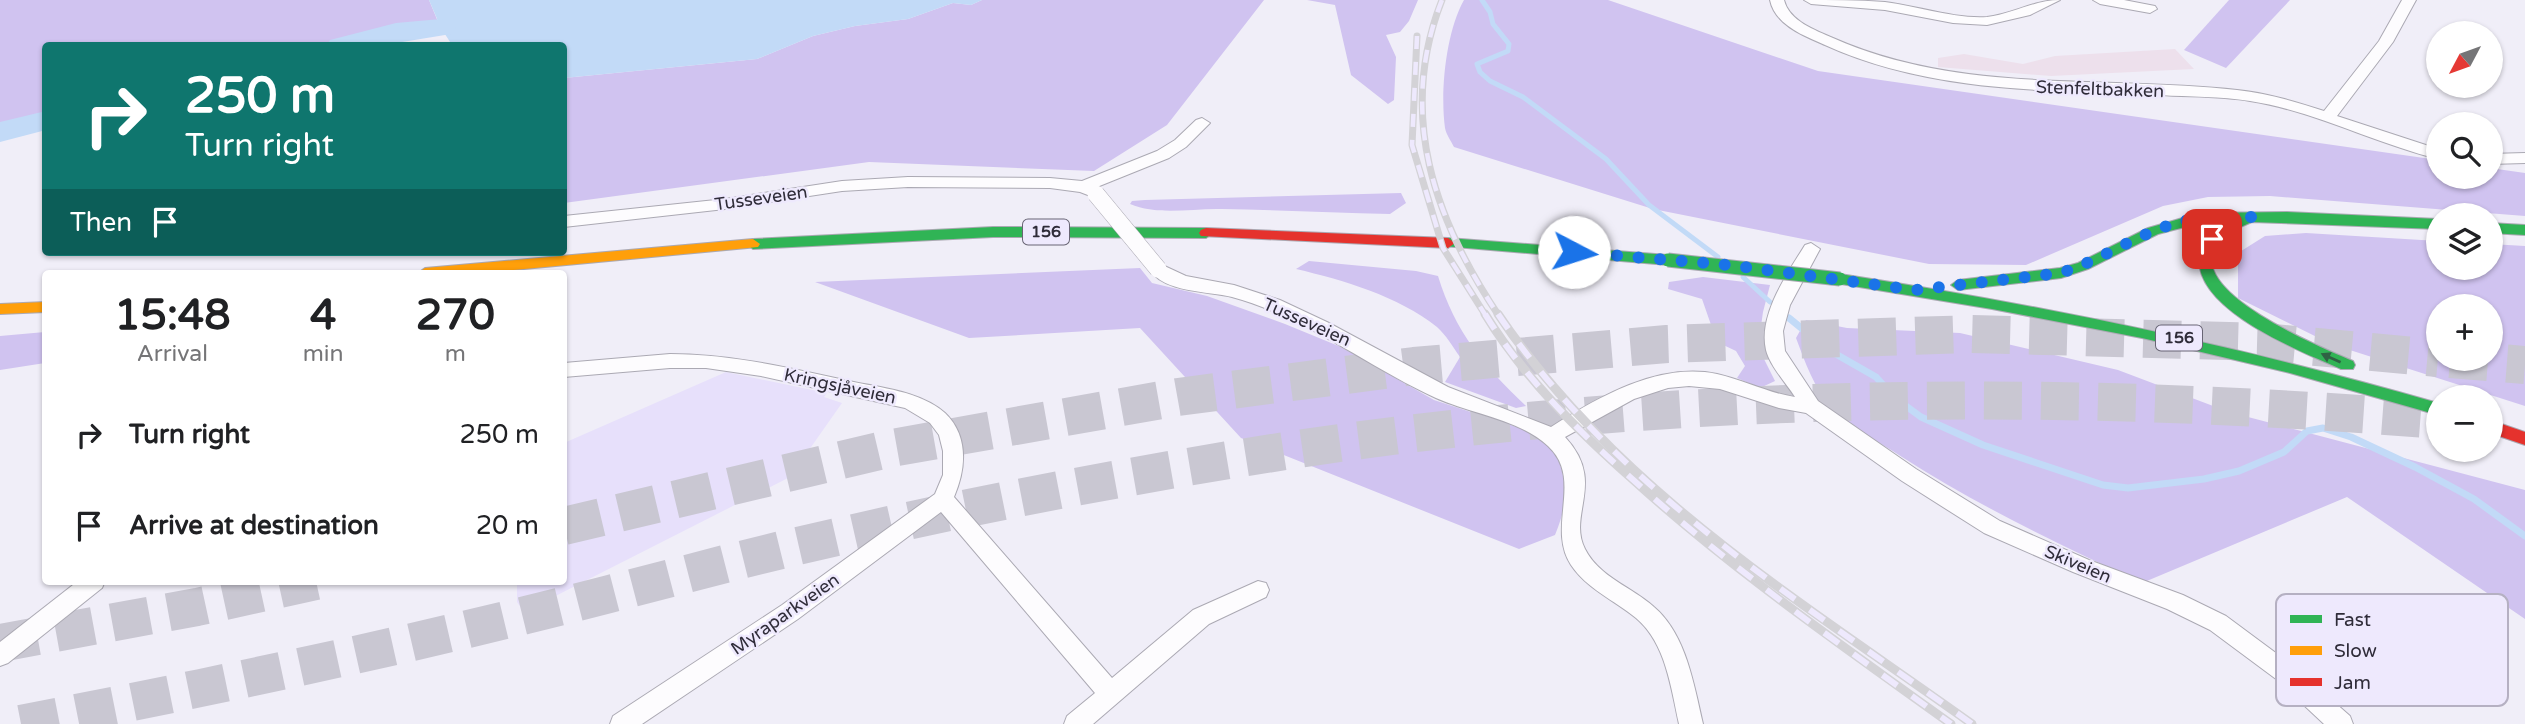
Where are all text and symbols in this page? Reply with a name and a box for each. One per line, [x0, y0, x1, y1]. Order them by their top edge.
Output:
north arrow [2426, 21, 2502, 98]
map controls [2426, 21, 2503, 462]
text: 250 m [185, 67, 335, 126]
icon: right [70, 70, 161, 161]
street label: Stenfeltbakken [2035, 76, 2165, 102]
button: search [2426, 112, 2503, 189]
text: Turn right [185, 127, 334, 165]
street label: Tusseveien [713, 181, 809, 215]
icon: arrive [146, 203, 184, 241]
button: layers [2426, 203, 2503, 280]
text: Then [70, 207, 132, 238]
pin [2182, 209, 2242, 269]
position arrow [1537, 215, 1611, 289]
road number: 156 [1023, 220, 1069, 244]
icon: arrive [2193, 220, 2231, 258]
text: 15:48 [114, 290, 231, 341]
text: 4 [310, 290, 336, 341]
text: 270 [416, 290, 495, 341]
street label: Tusseveien [1260, 293, 1354, 351]
button: + [2426, 294, 2503, 371]
road number: 156 [2156, 326, 2202, 350]
text: Arrival [137, 340, 208, 368]
text: min [303, 340, 344, 368]
text: m [445, 340, 466, 368]
one-way arrow [2320, 352, 2341, 363]
street label: Kringsjåveien [782, 363, 898, 409]
button: − [2426, 385, 2503, 462]
icon: right [70, 416, 108, 454]
text: Turn right [129, 419, 250, 450]
text: 250 m [459, 419, 539, 450]
icon: arrive [70, 507, 108, 545]
text: Arrive at destination [129, 510, 379, 541]
text: 20 m [476, 510, 539, 541]
street label: Skiveien [2041, 540, 2115, 588]
street label: Myraparkveien [727, 568, 843, 660]
legend [2276, 594, 2508, 706]
text: Fast [2334, 609, 2371, 631]
text: Slow [2334, 640, 2377, 662]
text: Jam [2334, 672, 2371, 694]

